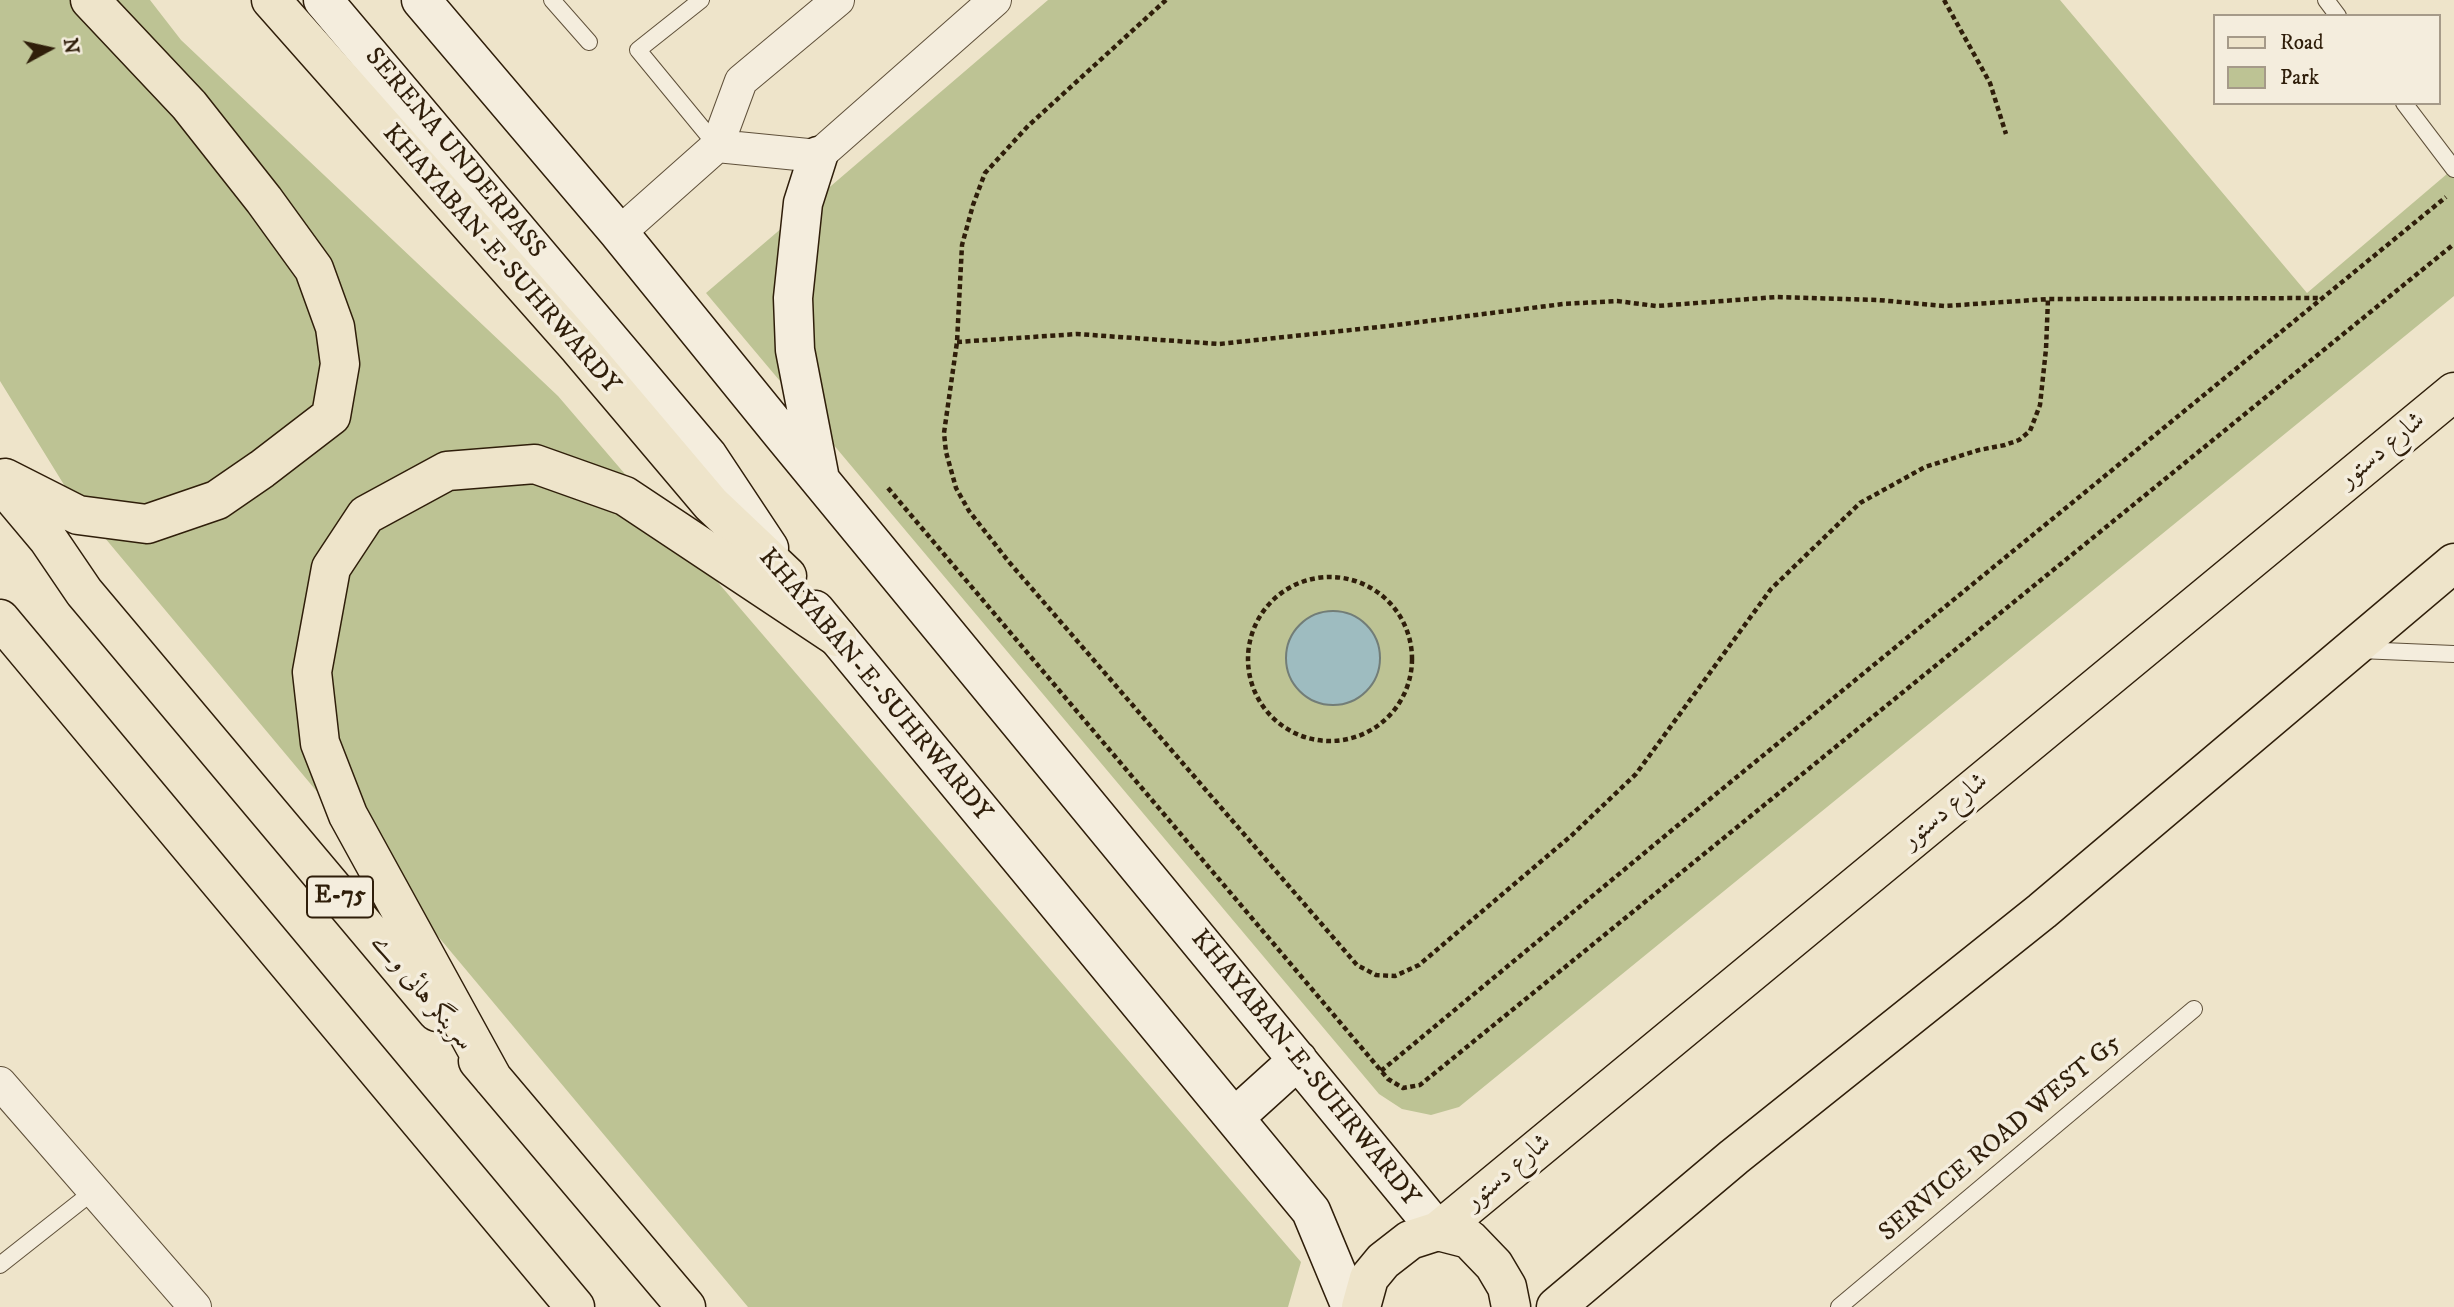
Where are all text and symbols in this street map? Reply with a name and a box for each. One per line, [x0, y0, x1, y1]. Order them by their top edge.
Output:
north arrow [14, 14, 84, 84]
legend [2212, 14, 2440, 105]
text: Road [2280, 30, 2324, 56]
text: N [58, 37, 83, 55]
street label: SERENA UNDERPASS [357, 42, 551, 266]
text: Park [2280, 65, 2319, 91]
street label: KHAYABAN-E-SUHRWARDY [374, 119, 626, 401]
street label: شارع دستور [2334, 406, 2432, 496]
street label: KHAYABAN-E-SUHRWARDY [751, 543, 997, 829]
street label: شارع دستور [1897, 767, 1995, 857]
road number: E-75 [307, 876, 373, 917]
street label: KHAYABAN-E-SUHRWARDY [1183, 924, 1425, 1214]
street label: سرینگر ہائی وے [363, 928, 479, 1058]
street label: SERVICE ROAD WEST G5 [1874, 1029, 2128, 1249]
street label: شارع دستور [1460, 1128, 1558, 1218]

